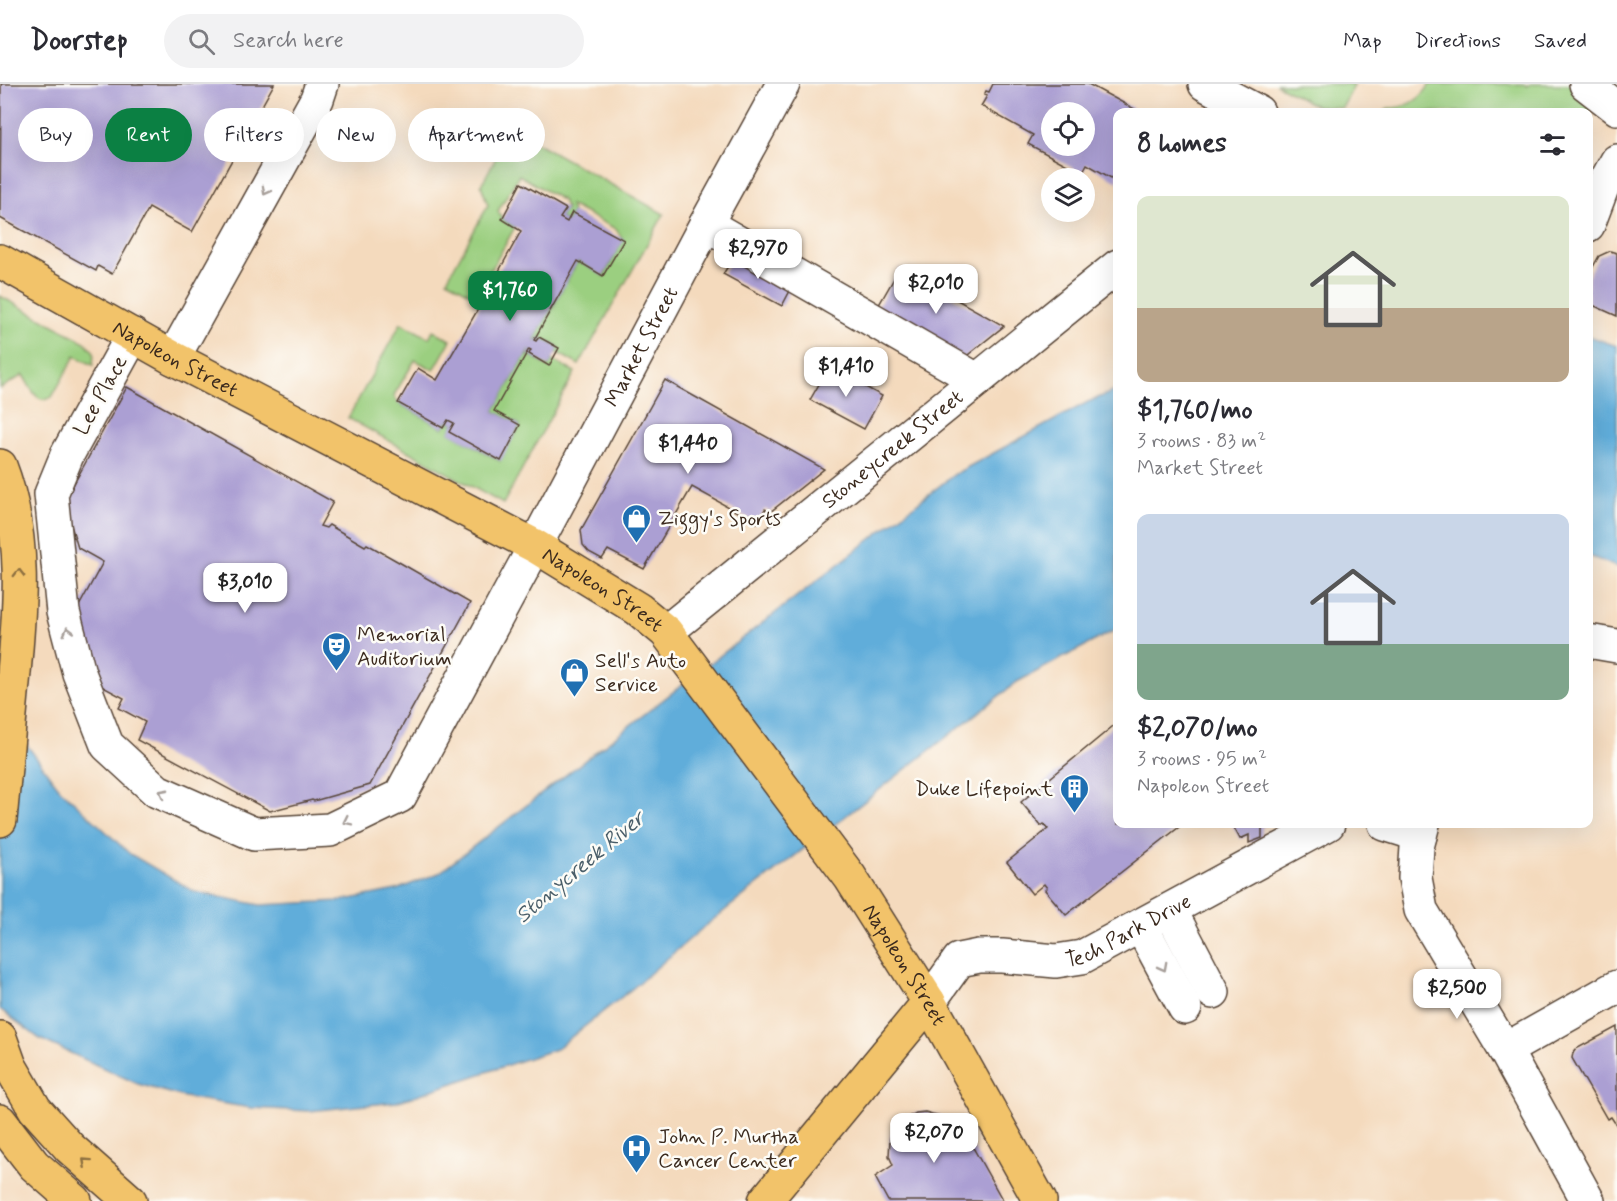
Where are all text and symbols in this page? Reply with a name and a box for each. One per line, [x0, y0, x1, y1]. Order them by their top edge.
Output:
search box [164, 14, 584, 68]
text: Doorstep [30, 23, 128, 60]
icon: search [185, 25, 218, 58]
text: Search here [233, 27, 344, 55]
text: Map [1343, 27, 1382, 55]
text: Directions [1415, 27, 1501, 55]
text: Saved [1534, 27, 1587, 55]
map controls [1041, 102, 1095, 222]
button: locate [1041, 102, 1095, 156]
chip: Buy [18, 108, 93, 162]
chip: Rent [105, 108, 192, 162]
chip: Filters [204, 108, 304, 162]
chip: New [316, 108, 396, 162]
chip: Apartment [408, 108, 545, 162]
text: 8 homes [1137, 127, 1227, 161]
icon: filters [1536, 128, 1569, 161]
button: layers [1041, 168, 1095, 222]
one-way arrow [261, 185, 273, 196]
pin: $2,970 [709, 229, 807, 280]
text: $2,970 [728, 235, 788, 262]
icon: home [1299, 235, 1407, 343]
pin: $2,010 [887, 264, 985, 315]
text: $2,010 [908, 270, 964, 297]
pin: $1,760 [461, 271, 559, 322]
text: $1,760 [482, 277, 538, 304]
street label: Market Street [598, 282, 685, 412]
street label: Napoleon Street [107, 314, 243, 405]
pin: $1,410 [797, 347, 895, 398]
street label: Lee Place [67, 351, 134, 440]
text: $1,410 [818, 353, 874, 380]
street label: Stoneycreek Street [816, 384, 970, 516]
text: $1,760/mo [1137, 394, 1253, 428]
pin: $1,440 [639, 424, 737, 475]
text: 3 rooms · 83 m² [1137, 428, 1266, 455]
text: $1,440 [658, 430, 718, 457]
text: Market Street [1137, 455, 1263, 482]
shop icon: Ziggy's Sports [621, 502, 653, 544]
place label: Ziggy's Sports [658, 505, 781, 535]
street label: Napoleon Street [537, 541, 669, 639]
icon: home [1299, 553, 1407, 661]
pin: $3,010 [196, 563, 294, 614]
one-way arrow [13, 569, 25, 578]
text: $3,010 [217, 569, 273, 596]
place label: Memorial Auditorium [357, 621, 452, 673]
one-way arrow [63, 626, 75, 637]
theatre icon: Memorial Auditorium [320, 630, 352, 672]
place label: Sell's Auto Service [595, 647, 686, 699]
shop icon: Sell's Auto Service [558, 656, 590, 698]
text: $2,070/mo [1137, 712, 1258, 746]
text: 3 rooms · 95 m² [1137, 746, 1267, 773]
building icon: Duke Lifepoint [1058, 772, 1090, 814]
text: Napoleon Street [1137, 773, 1269, 800]
place label: Duke Lifepoint [915, 775, 1054, 803]
one-way arrow [159, 789, 169, 800]
water label: Stonycreek River [510, 804, 653, 930]
one-way arrow [343, 814, 353, 825]
street label: Tech Park Drive [1063, 888, 1196, 974]
street label: Napoleon Street [855, 899, 953, 1031]
one-way arrow [1156, 960, 1167, 971]
pin: $2,500 [1408, 969, 1506, 1020]
text: $2,500 [1427, 975, 1487, 1002]
pin: $2,070 [885, 1113, 983, 1164]
text: $2,070 [904, 1119, 964, 1146]
place label: John P. Murtha Cancer Center [658, 1123, 799, 1175]
hospital icon: John P. Murtha Cancer Center [621, 1132, 653, 1174]
one-way arrow [82, 1158, 93, 1169]

